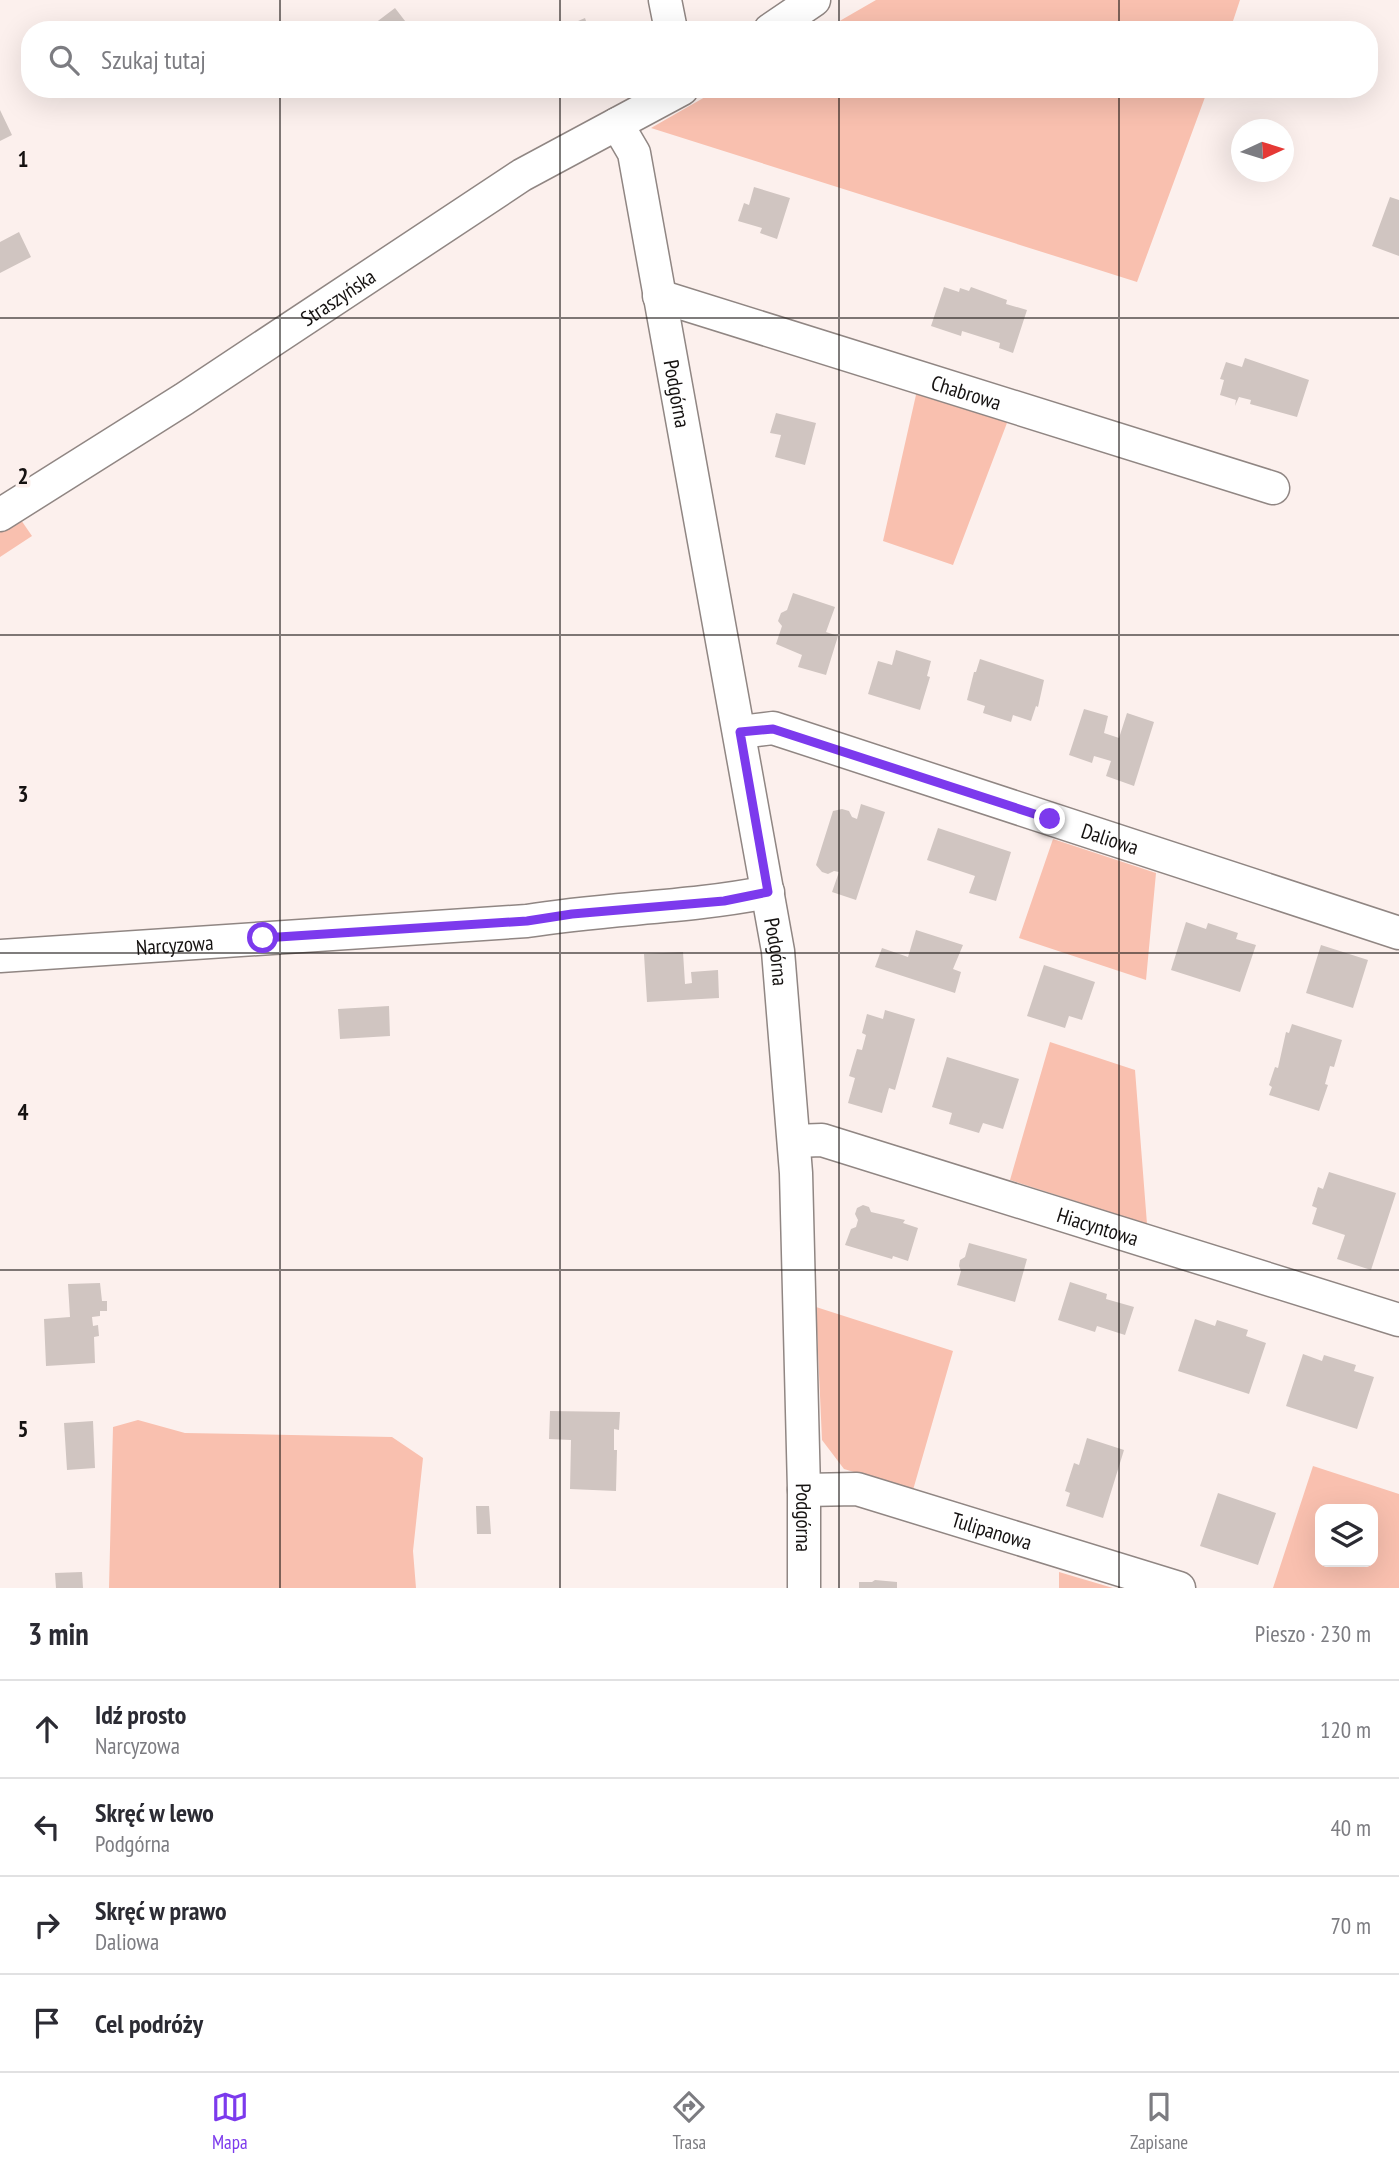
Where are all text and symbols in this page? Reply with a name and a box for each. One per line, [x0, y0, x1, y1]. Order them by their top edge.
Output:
search box [21, 21, 1378, 98]
icon: search [45, 41, 83, 79]
text: Szukaj tutaj [101, 43, 206, 76]
north arrow [1231, 119, 1294, 182]
text: 1 [18, 144, 29, 173]
street label: Straszyńska [295, 263, 380, 332]
street label: Podgórna [658, 357, 697, 430]
street label: Chabrowa [928, 368, 1005, 416]
text: 2 [18, 461, 29, 490]
text: 3 [18, 779, 29, 808]
route end [1034, 803, 1065, 834]
street label: Daliowa [1078, 816, 1142, 860]
street label: Podgórna [759, 915, 794, 987]
route start [247, 922, 278, 953]
street label: Narcyzowa [135, 928, 214, 960]
text: 4 [18, 1097, 29, 1126]
street label: Hiacyntowa [1054, 1201, 1142, 1251]
text: 5 [18, 1414, 29, 1443]
street label: Podgórna [790, 1483, 818, 1552]
map controls [1315, 1504, 1378, 1567]
button: layers [1315, 1504, 1378, 1567]
street label: Tulipanowa [948, 1505, 1035, 1555]
text: 3 min [28, 1614, 89, 1653]
text: Pieszo · 230 m [1255, 1619, 1371, 1648]
text: Idź prosto [95, 1698, 186, 1731]
icon: ahead [28, 1710, 66, 1748]
text: 120 m [1320, 1715, 1371, 1744]
text: Narcyzowa [95, 1731, 180, 1760]
text: Skręć w lewo [95, 1796, 214, 1829]
icon: left [28, 1808, 66, 1846]
text: 40 m [1330, 1813, 1371, 1842]
text: Podgórna [95, 1829, 170, 1858]
text: Skręć w prawo [95, 1894, 226, 1927]
icon: right [28, 1906, 66, 1944]
text: 70 m [1330, 1911, 1371, 1940]
text: Daliowa [95, 1927, 159, 1956]
icon: arrive [28, 2004, 66, 2042]
text: Cel podróży [95, 2007, 203, 2040]
tab: Mapa [211, 2088, 249, 2154]
tab: Trasa [670, 2088, 708, 2154]
tab: Zapisane [1130, 2088, 1188, 2154]

